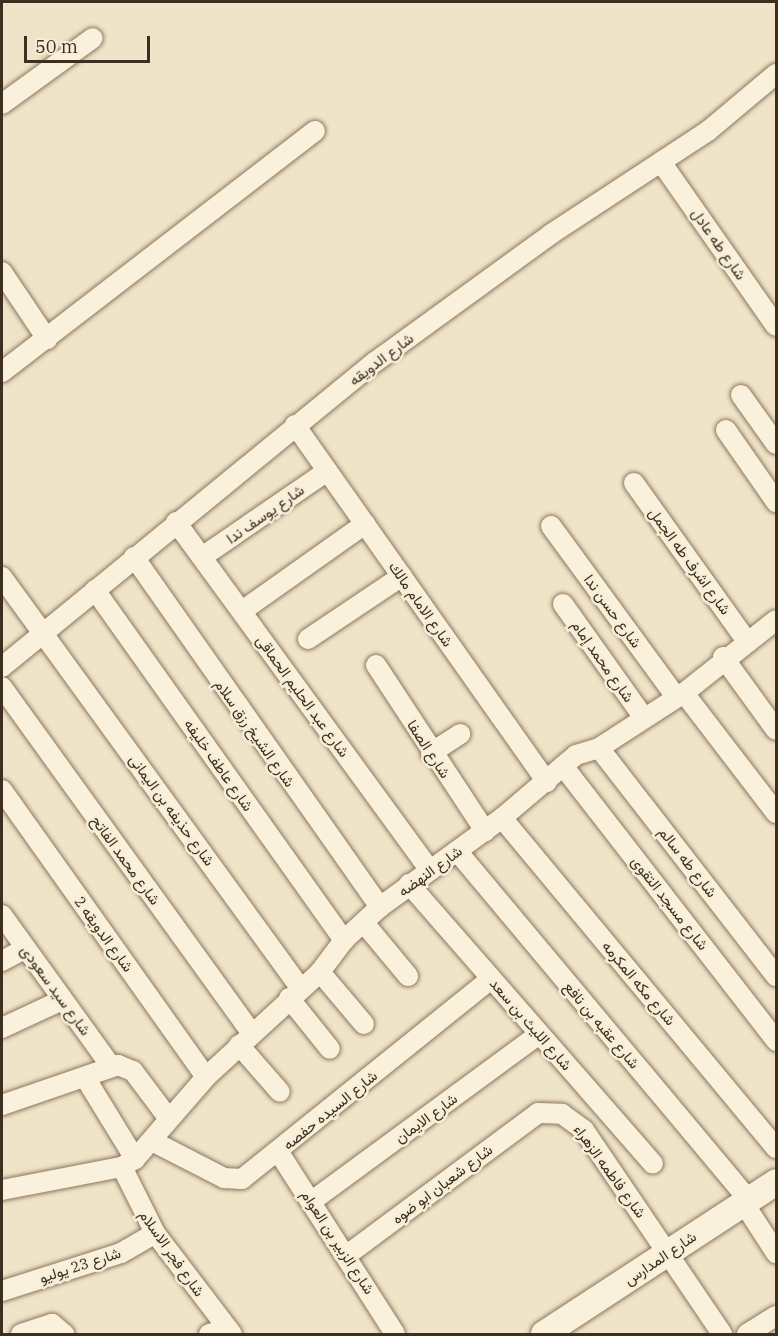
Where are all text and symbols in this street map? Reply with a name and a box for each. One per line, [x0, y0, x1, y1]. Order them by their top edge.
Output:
scale bar [27, 24, 153, 62]
text: 50 m [35, 35, 78, 58]
street label: شارع طه عادل [688, 205, 750, 283]
street label: شارع الدويقه [345, 329, 417, 389]
street label: شارع يوسف ندا [223, 481, 307, 547]
street label: شارع اشرف طه الجمل [645, 504, 735, 618]
street label: شارع الامام مالك [385, 558, 457, 650]
street label: شارع حسن ندا [580, 571, 646, 651]
street label: شارع محمد إمام [568, 616, 638, 706]
street label: شارع عبد الحليم الحماقى [253, 631, 353, 761]
street label: شارع الشيخ رزق سلام [211, 676, 299, 790]
street label: شارع عاطف خليفه [181, 716, 257, 814]
street label: شارع الصفا [404, 717, 454, 781]
street label: شارع حذيفه بن اليمانى [125, 751, 219, 869]
street label: شارع محمد الفاتح [88, 812, 164, 908]
street label: شارع طه سالم [655, 823, 721, 901]
street label: شارع النهضه [395, 842, 465, 900]
street label: شارع مسجد التقوى [628, 852, 712, 954]
street label: شارع الدويقه 2 [71, 893, 137, 975]
street label: شارع مكه المكرمه [598, 937, 680, 1029]
street label: شارع سيد سعودى [17, 941, 95, 1039]
street label: شارع الليث بن سعد [486, 974, 576, 1074]
street label: شارع عقبه بن نافع [560, 978, 644, 1072]
street label: شارع السيده حفصه [279, 1066, 381, 1154]
street label: شارع الايمان [391, 1089, 461, 1147]
street label: شارع فاطمه الزهراء [570, 1121, 650, 1221]
street label: شارع شعبان ابو ضوه [388, 1140, 496, 1228]
street label: شارع الزبير بن العوام [298, 1186, 378, 1298]
street label: شارع فجر الاسلام [135, 1206, 209, 1300]
street label: شارع المدارس [620, 1227, 700, 1289]
street label: شارع 23 يوليو [37, 1243, 123, 1287]

